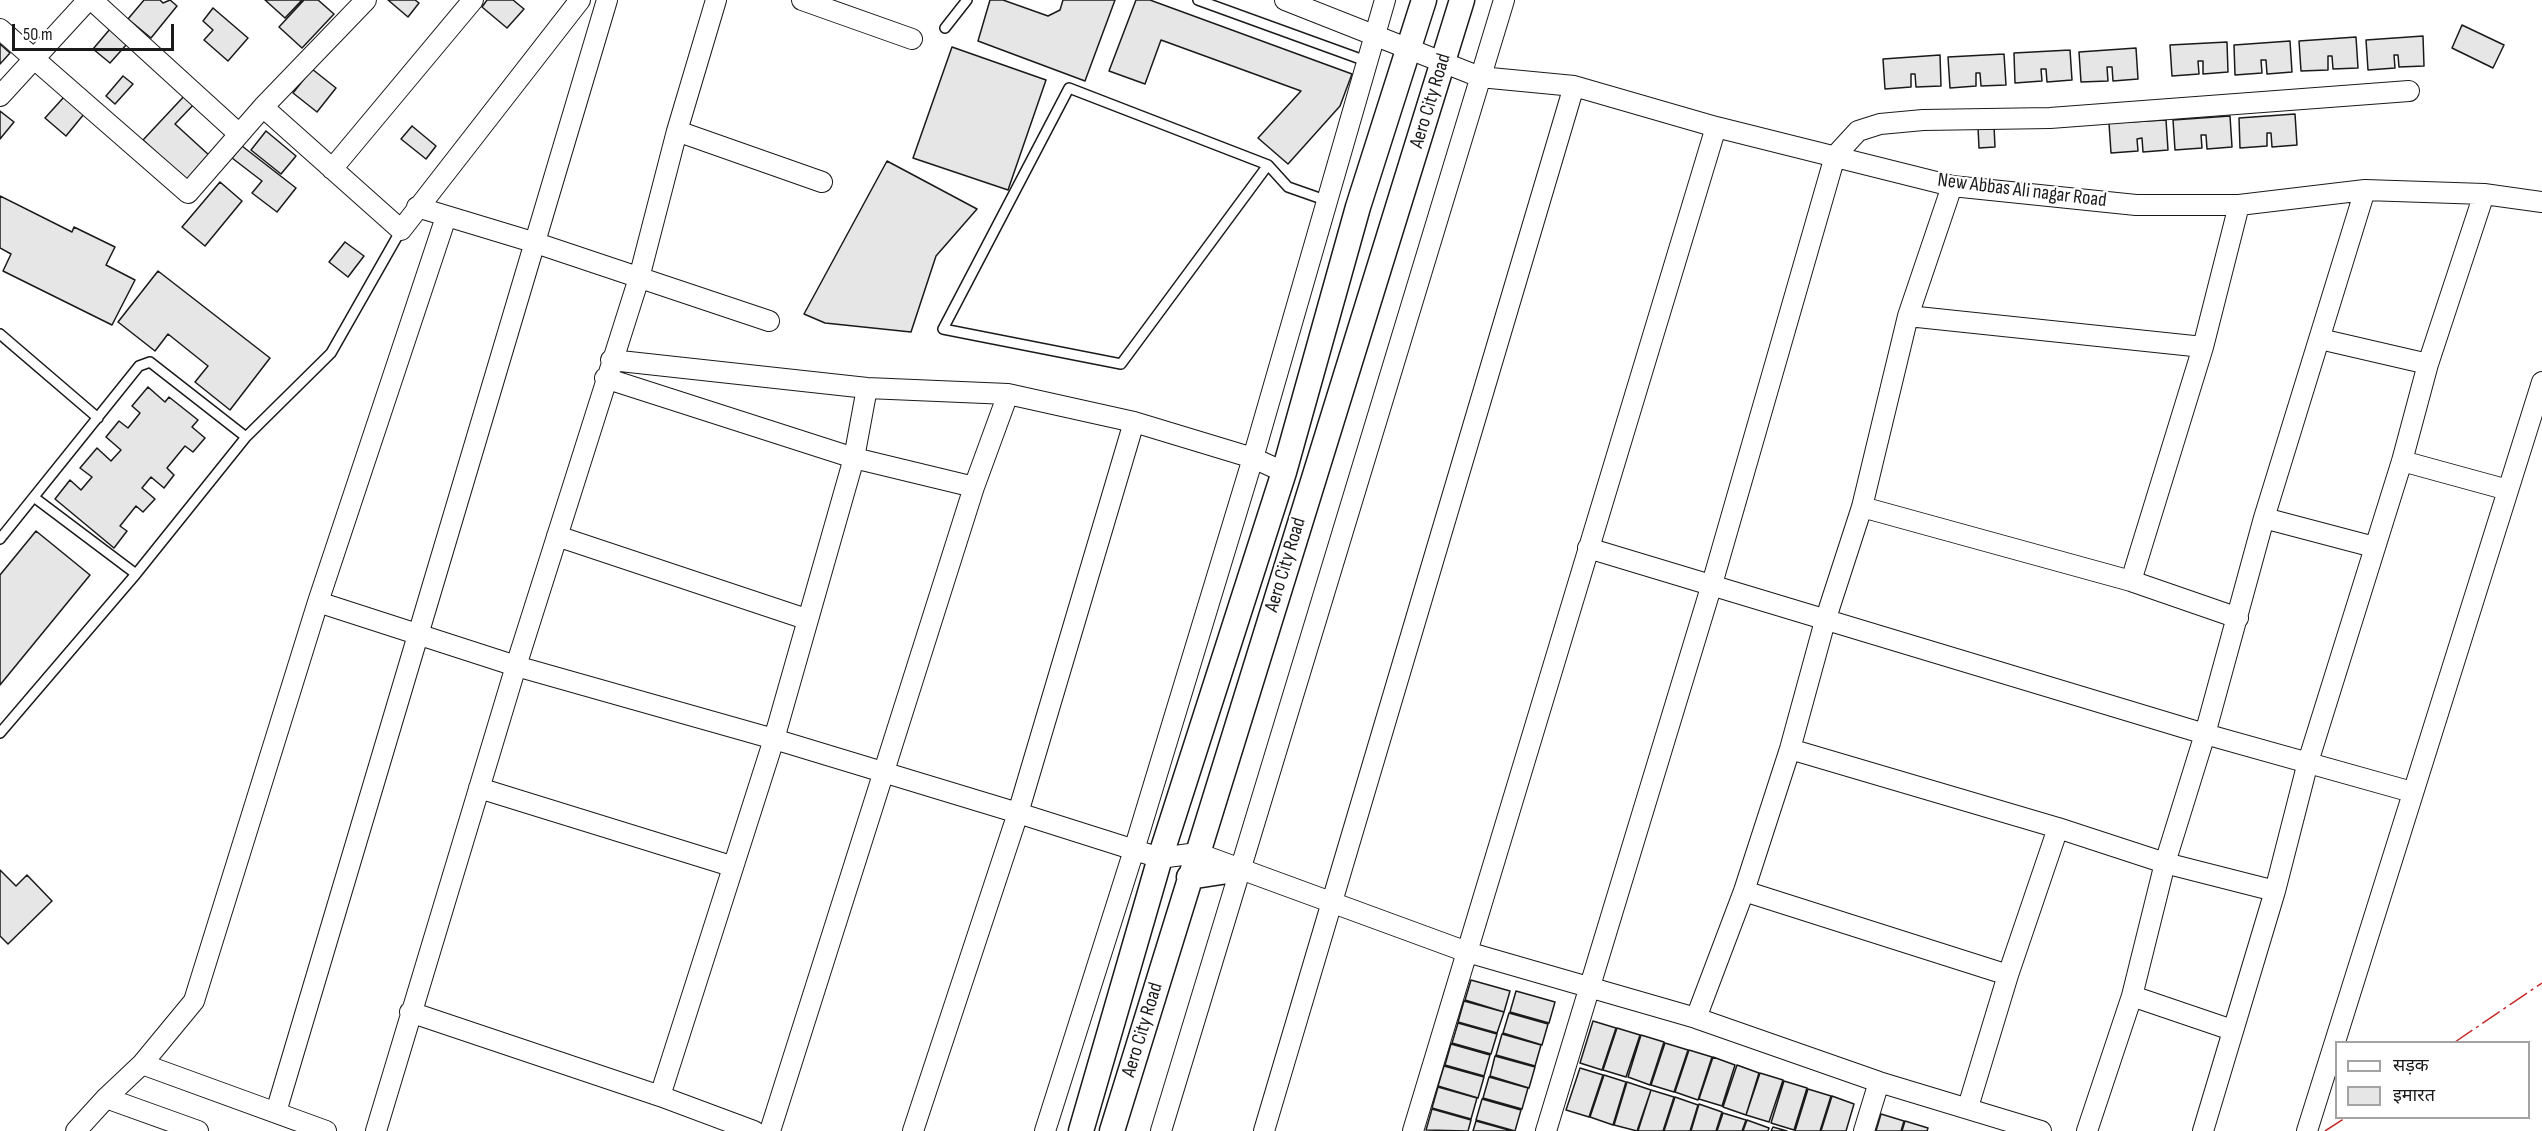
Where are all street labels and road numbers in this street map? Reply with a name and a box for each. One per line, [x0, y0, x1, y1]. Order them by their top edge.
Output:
street label: Aero City Road [1405, 51, 1457, 151]
street label: New Abbas Ali nagar Road [1936, 169, 2108, 213]
street label: Aero City Road [1260, 515, 1312, 615]
street label: Aero City Road [1117, 980, 1169, 1080]

